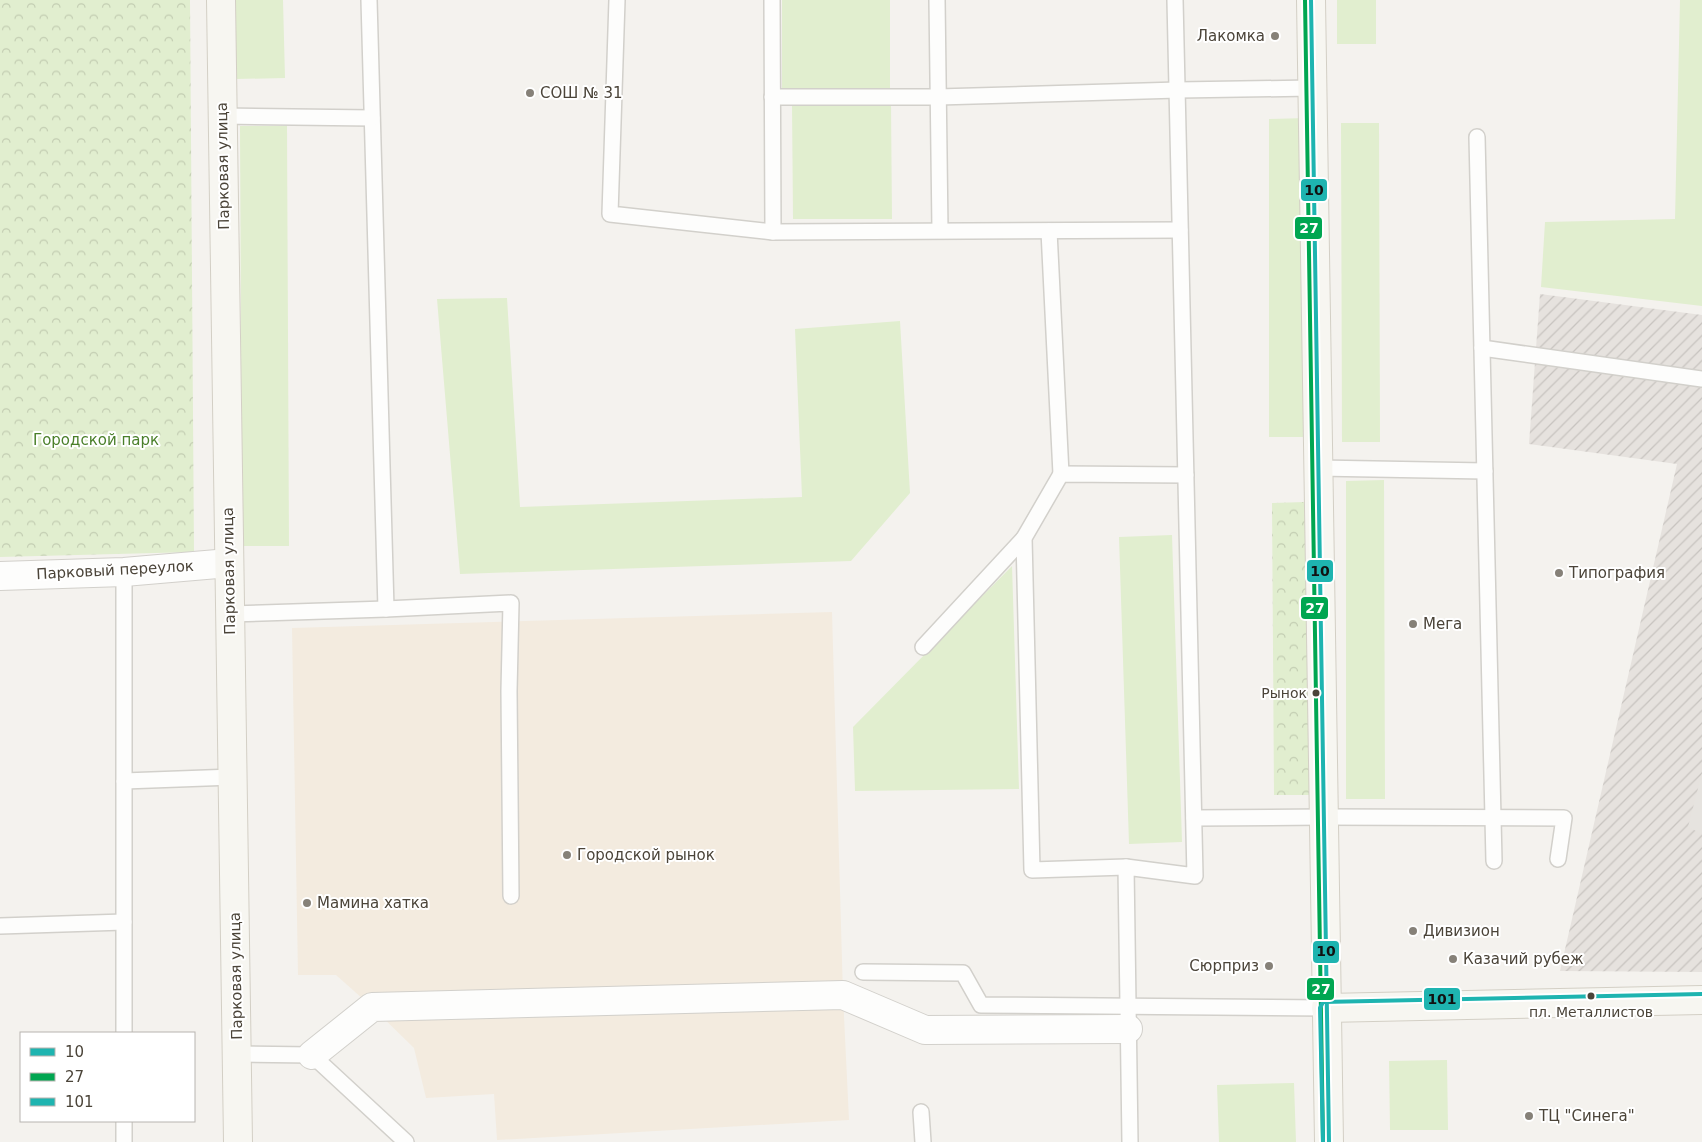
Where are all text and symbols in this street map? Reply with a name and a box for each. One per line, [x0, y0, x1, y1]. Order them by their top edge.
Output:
place label: Лакомка [1197, 27, 1265, 45]
marker: Лакомка [1269, 30, 1281, 42]
place label: СОШ № 31 [540, 84, 623, 102]
marker: СОШ № 31 [524, 87, 536, 99]
street label: Парковая улица [213, 102, 233, 230]
line badge: 10 [1300, 178, 1328, 202]
text: 10 [1304, 182, 1324, 198]
line badge: 27 [1294, 216, 1323, 240]
text: 27 [1299, 220, 1319, 236]
park label: Городской парк [33, 431, 159, 449]
street label: Парковая улица [219, 507, 239, 635]
street label: Парковый переулок [36, 557, 194, 583]
line badge: 10 [1306, 559, 1334, 583]
text: 10 [1310, 563, 1330, 579]
place label: Типография [1568, 564, 1665, 582]
marker: Типография [1553, 567, 1565, 579]
line badge: 27 [1300, 596, 1329, 620]
text: 27 [1305, 600, 1325, 616]
place label: Мега [1423, 615, 1462, 633]
marker: Мега [1407, 618, 1419, 630]
place label: Рынок [1261, 685, 1307, 701]
marker: Рынок [1311, 688, 1321, 698]
place label: Городской рынок [577, 846, 715, 864]
marker: Городской рынок [561, 849, 573, 861]
place label: Мамина хатка [317, 894, 429, 912]
marker: Мамина хатка [301, 897, 313, 909]
street label: Парковая улица [226, 912, 246, 1040]
place label: Дивизион [1423, 922, 1500, 940]
marker: Дивизион [1407, 925, 1419, 937]
line badge: 10 [1312, 940, 1340, 964]
text: 10 [1316, 943, 1336, 959]
place label: Казачий рубеж [1463, 950, 1584, 968]
marker: Казачий рубеж [1447, 953, 1459, 965]
place label: Сюрприз [1189, 957, 1259, 975]
marker: Сюрприз [1263, 960, 1275, 972]
line badge: 27 [1306, 977, 1335, 1001]
text: 27 [1311, 981, 1331, 997]
line badge: 101 [1423, 987, 1461, 1011]
text: 101 [1427, 991, 1457, 1007]
marker: пл. Металлистов [1586, 991, 1596, 1001]
place label: пл. Металлистов [1529, 1004, 1653, 1020]
legend [20, 1032, 195, 1122]
text: 10 [65, 1043, 84, 1061]
text: 27 [65, 1068, 84, 1086]
text: 101 [65, 1093, 94, 1111]
place label: ТЦ "Синега" [1538, 1107, 1635, 1125]
marker: ТЦ "Синега" [1523, 1110, 1535, 1122]

